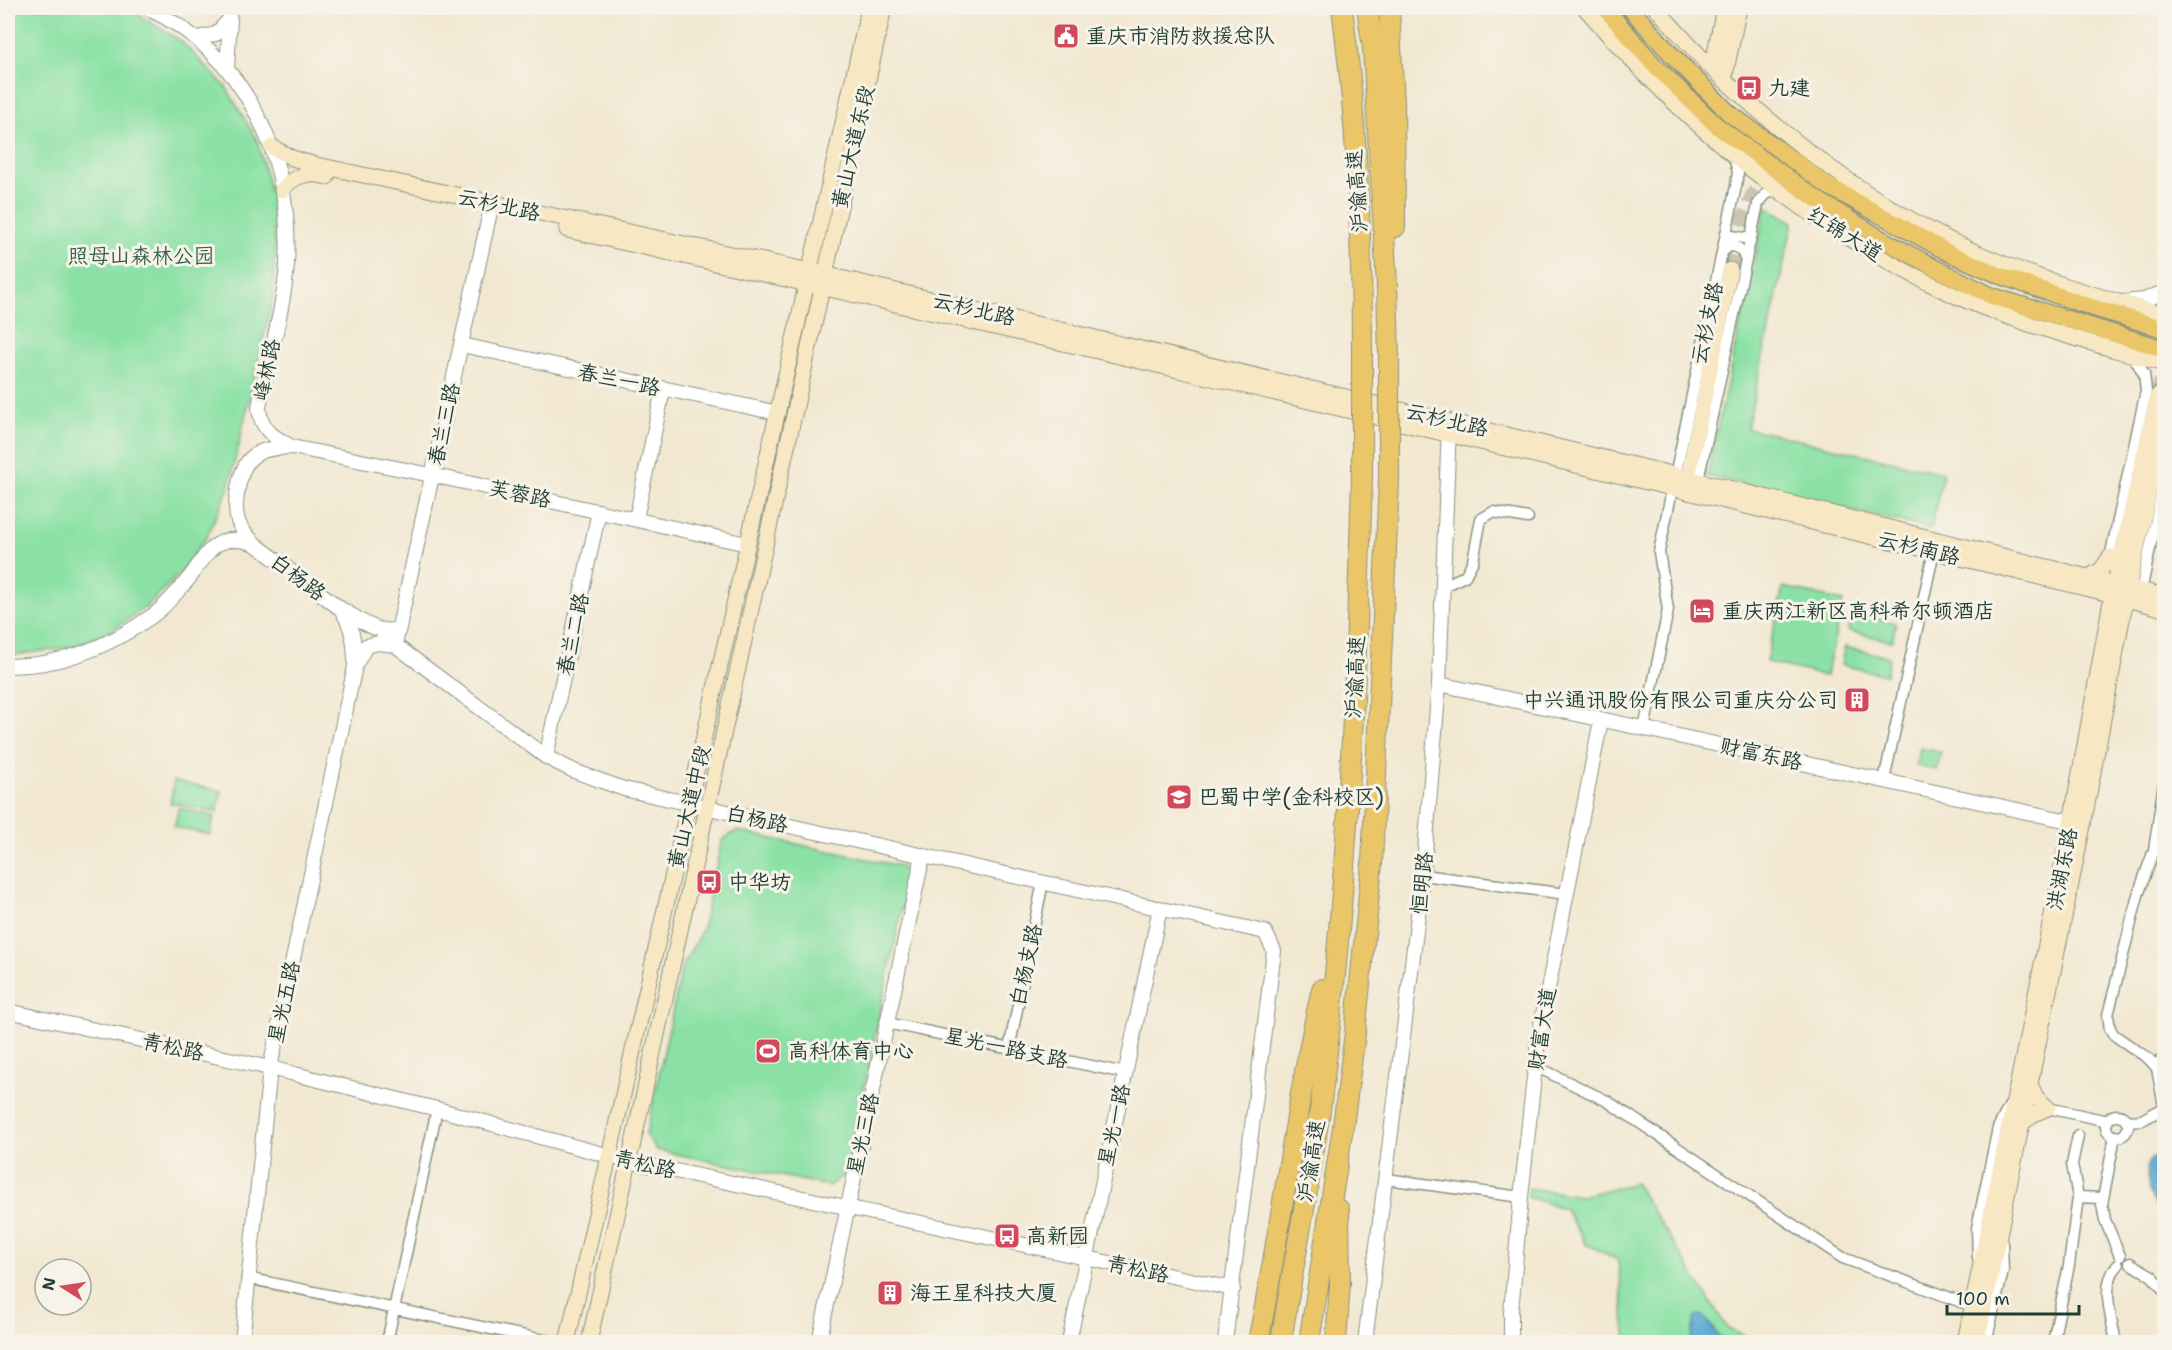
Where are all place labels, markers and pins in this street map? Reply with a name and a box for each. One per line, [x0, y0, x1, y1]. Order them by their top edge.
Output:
public building icon: 重庆市消防救援总队 [1051, 21, 1081, 51]
place label: 重庆市消防救援总队 [1086, 22, 1275, 50]
bus stop icon: 九建 [1734, 73, 1764, 103]
place label: 九建 [1768, 74, 1810, 102]
hotel icon: 重庆两江新区高科希尔顿酒店 [1687, 596, 1717, 626]
place label: 重庆两江新区高科希尔顿酒店 [1722, 597, 1995, 625]
building icon: 中兴通讯股份有限公司重庆分公司 [1842, 685, 1872, 715]
place label: 中兴通讯股份有限公司重庆分公司 [1523, 686, 1838, 714]
school or university icon: 巴蜀中学(金科校区) [1164, 782, 1194, 812]
place label: 巴蜀中学(金科校区) [1198, 783, 1384, 811]
bus stop icon: 中华坊 [694, 867, 724, 897]
place label: 中华坊 [728, 868, 791, 896]
sports icon: 高科体育中心 [753, 1036, 783, 1066]
place label: 高科体育中心 [788, 1037, 914, 1065]
bus stop icon: 高新园 [992, 1221, 1022, 1251]
place label: 高新园 [1026, 1222, 1089, 1250]
building icon: 海王星科技大厦 [875, 1278, 905, 1308]
place label: 海王星科技大厦 [910, 1279, 1057, 1307]

